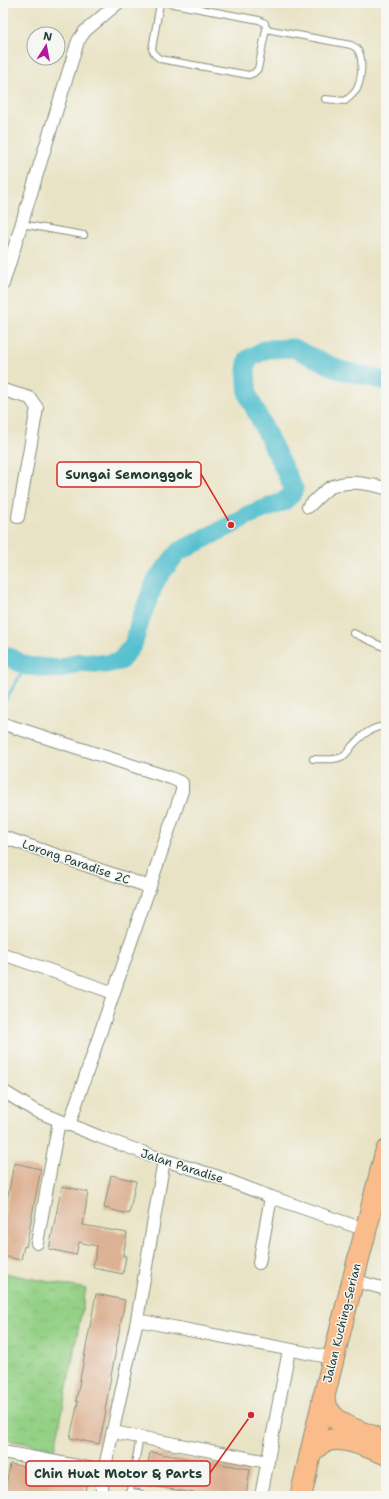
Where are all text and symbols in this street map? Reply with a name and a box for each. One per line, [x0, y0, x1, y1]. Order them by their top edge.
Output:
north arrow [26, 26, 66, 66]
text: N [42, 28, 54, 45]
callout: Sungai Semonggok [57, 462, 201, 487]
text: Sungai Semonggok [65, 466, 193, 483]
street label: Lorong Paradise 2C [20, 836, 132, 888]
street label: Jalan Paradise [139, 1145, 226, 1187]
street label: Jalan Kuching-Serian [319, 1262, 365, 1384]
callout: Chin Huat Motor & Parts [26, 1461, 210, 1486]
text: Chin Huat Motor & Parts [34, 1465, 202, 1482]

